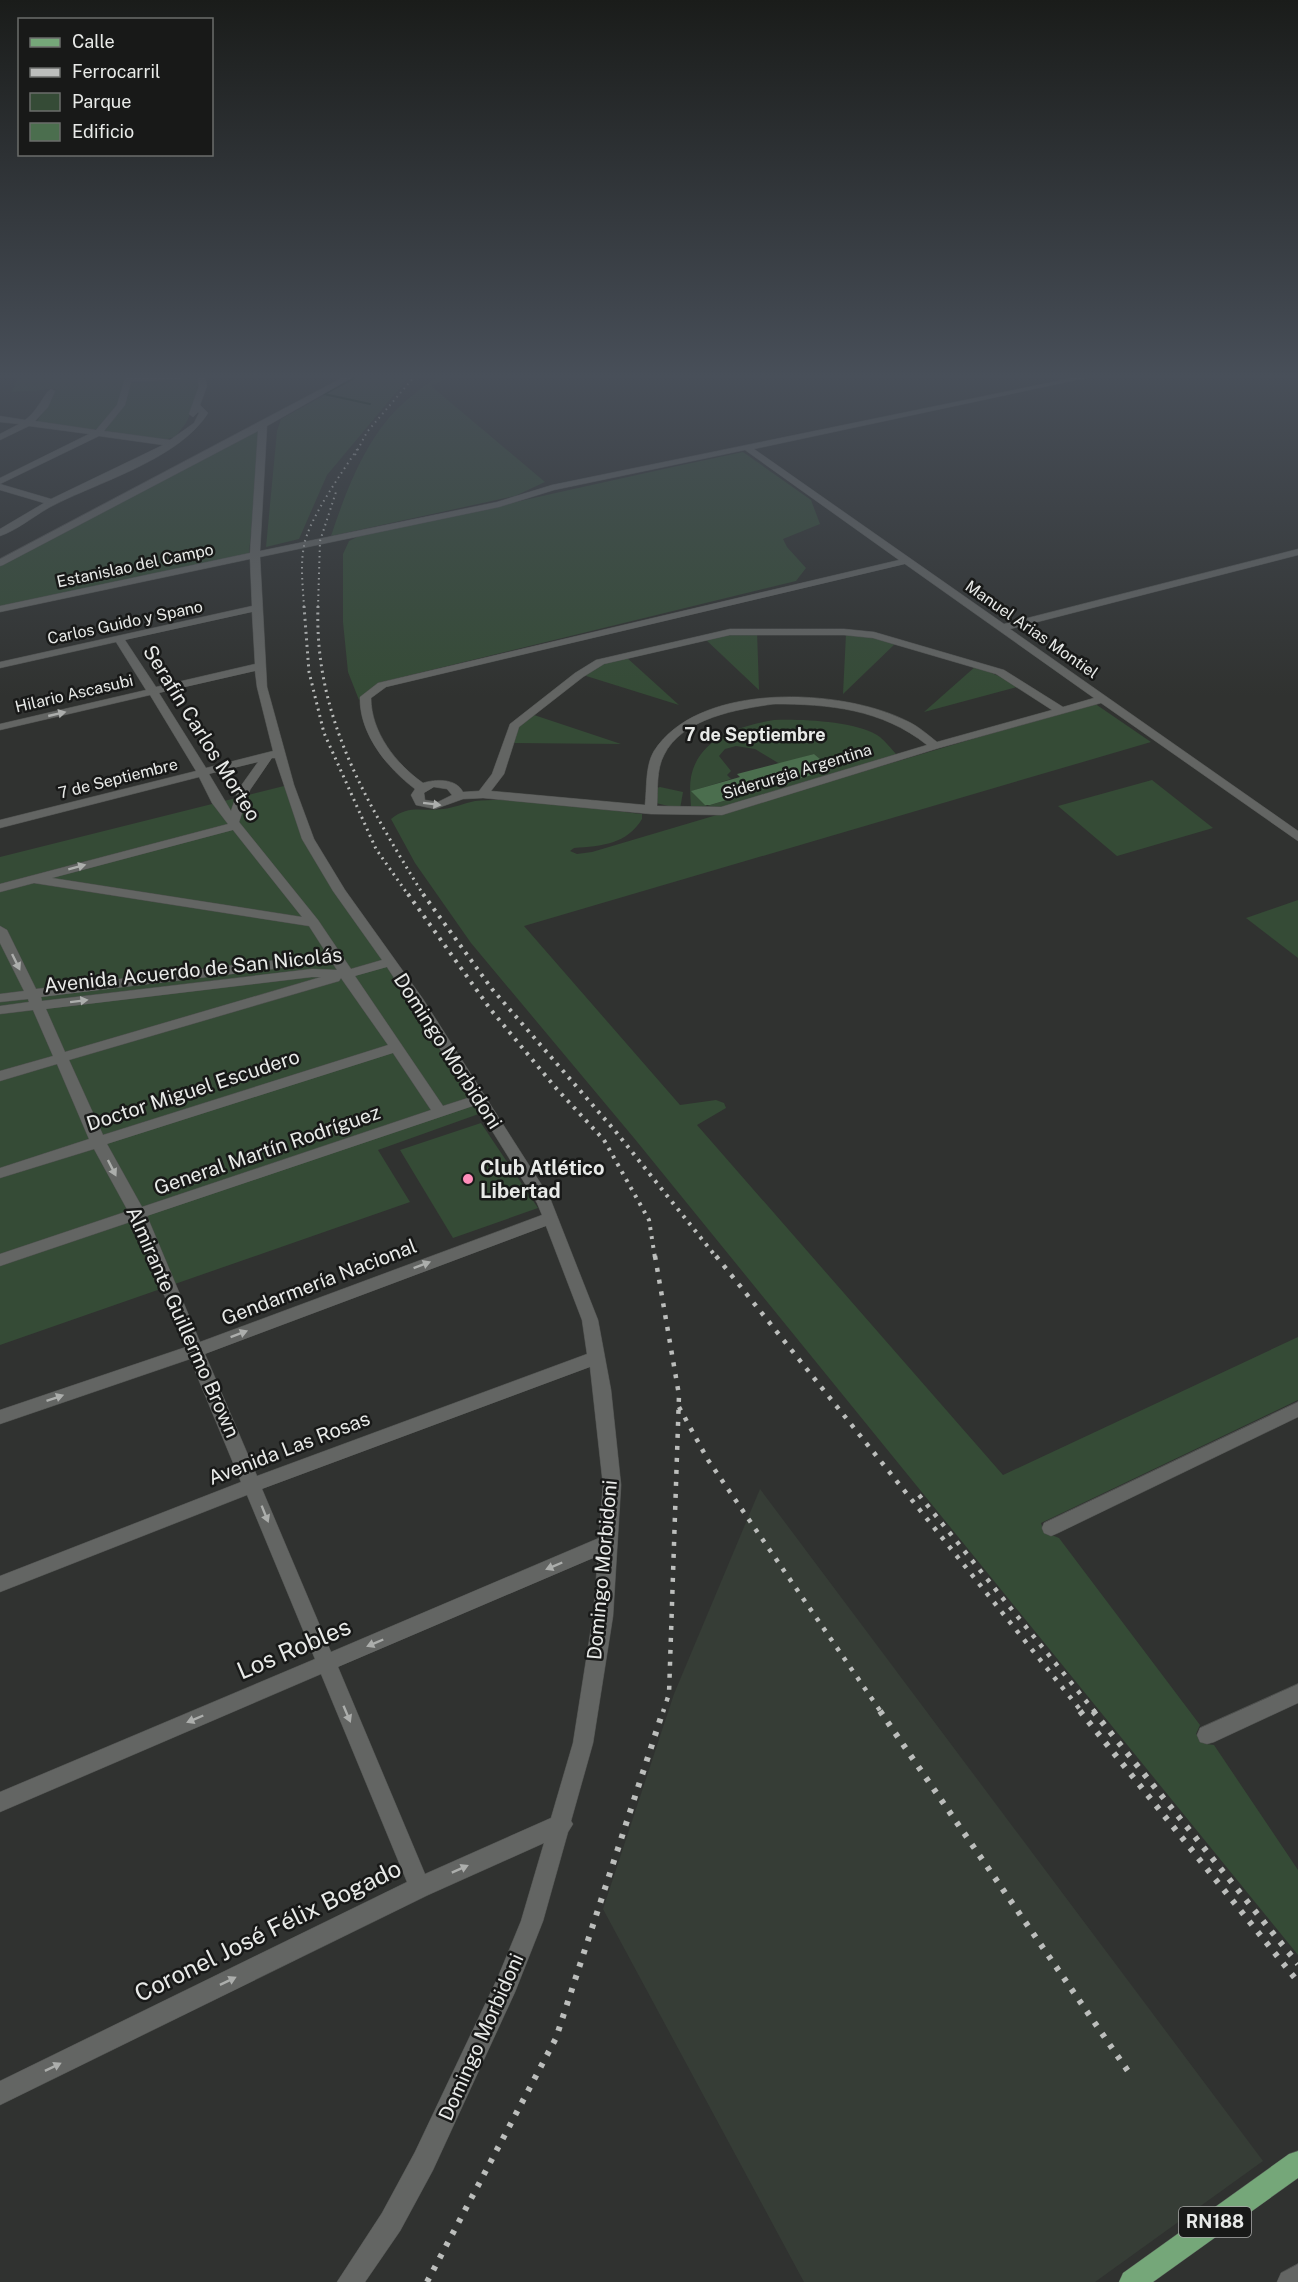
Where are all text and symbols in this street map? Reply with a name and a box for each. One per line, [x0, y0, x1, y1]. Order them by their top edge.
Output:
legend [18, 18, 213, 156]
text: Calle [72, 31, 115, 52]
text: Ferrocarril [72, 61, 160, 82]
text: Parque [72, 91, 132, 112]
text: Edificio [72, 121, 134, 142]
street label: Estanislao del Campo [55, 540, 215, 591]
street label: Manuel Arias Montiel [962, 576, 1102, 682]
street label: Carlos Guido y Spano [46, 597, 205, 648]
street label: Serafín Carlos Morteo [138, 641, 266, 825]
street label: Hilario Ascasubi [13, 671, 135, 716]
one-way arrow [48, 708, 66, 718]
district label: 7 de Septiembre [684, 724, 826, 745]
street label: Siderurgia Argentina [720, 740, 874, 803]
street label: 7 de Septiembre [56, 754, 180, 803]
one-way arrow [423, 799, 442, 809]
one-way arrow [68, 862, 86, 872]
street label: Avenida Acuerdo de San Nicolás [43, 942, 343, 998]
one-way arrow [11, 954, 21, 971]
street label: Domingo Morbidoni [389, 969, 507, 1133]
one-way arrow [70, 996, 89, 1006]
street label: Doctor Miguel Escudero [83, 1044, 303, 1136]
street label: General Martín Rodríguez [151, 1100, 383, 1200]
place label: Club Atlético Libertad [480, 1156, 605, 1203]
one-way arrow [107, 1160, 117, 1177]
marker: Club Atlético Libertad [461, 1172, 475, 1186]
street label: Almirante Guillermo Brown [121, 1203, 245, 1441]
street label: Gendarmería Nacional [218, 1234, 420, 1330]
one-way arrow [413, 1260, 431, 1270]
one-way arrow [230, 1328, 248, 1338]
one-way arrow [46, 1393, 64, 1403]
street label: Avenida Las Rosas [205, 1406, 373, 1490]
street label: Domingo Morbidoni [582, 1479, 622, 1661]
one-way arrow [260, 1506, 270, 1524]
one-way arrow [545, 1562, 563, 1571]
street label: Los Robles [233, 1612, 355, 1685]
one-way arrow [365, 1638, 383, 1648]
one-way arrow [342, 1706, 352, 1724]
one-way arrow [186, 1714, 204, 1724]
street label: Coronel José Félix Bogado [130, 1853, 405, 2007]
one-way arrow [451, 1864, 469, 1873]
street label: Domingo Morbidoni [433, 1950, 529, 2124]
one-way arrow [219, 1976, 236, 1986]
one-way arrow [44, 2062, 61, 2072]
road number: RN188 [1179, 2207, 1251, 2237]

